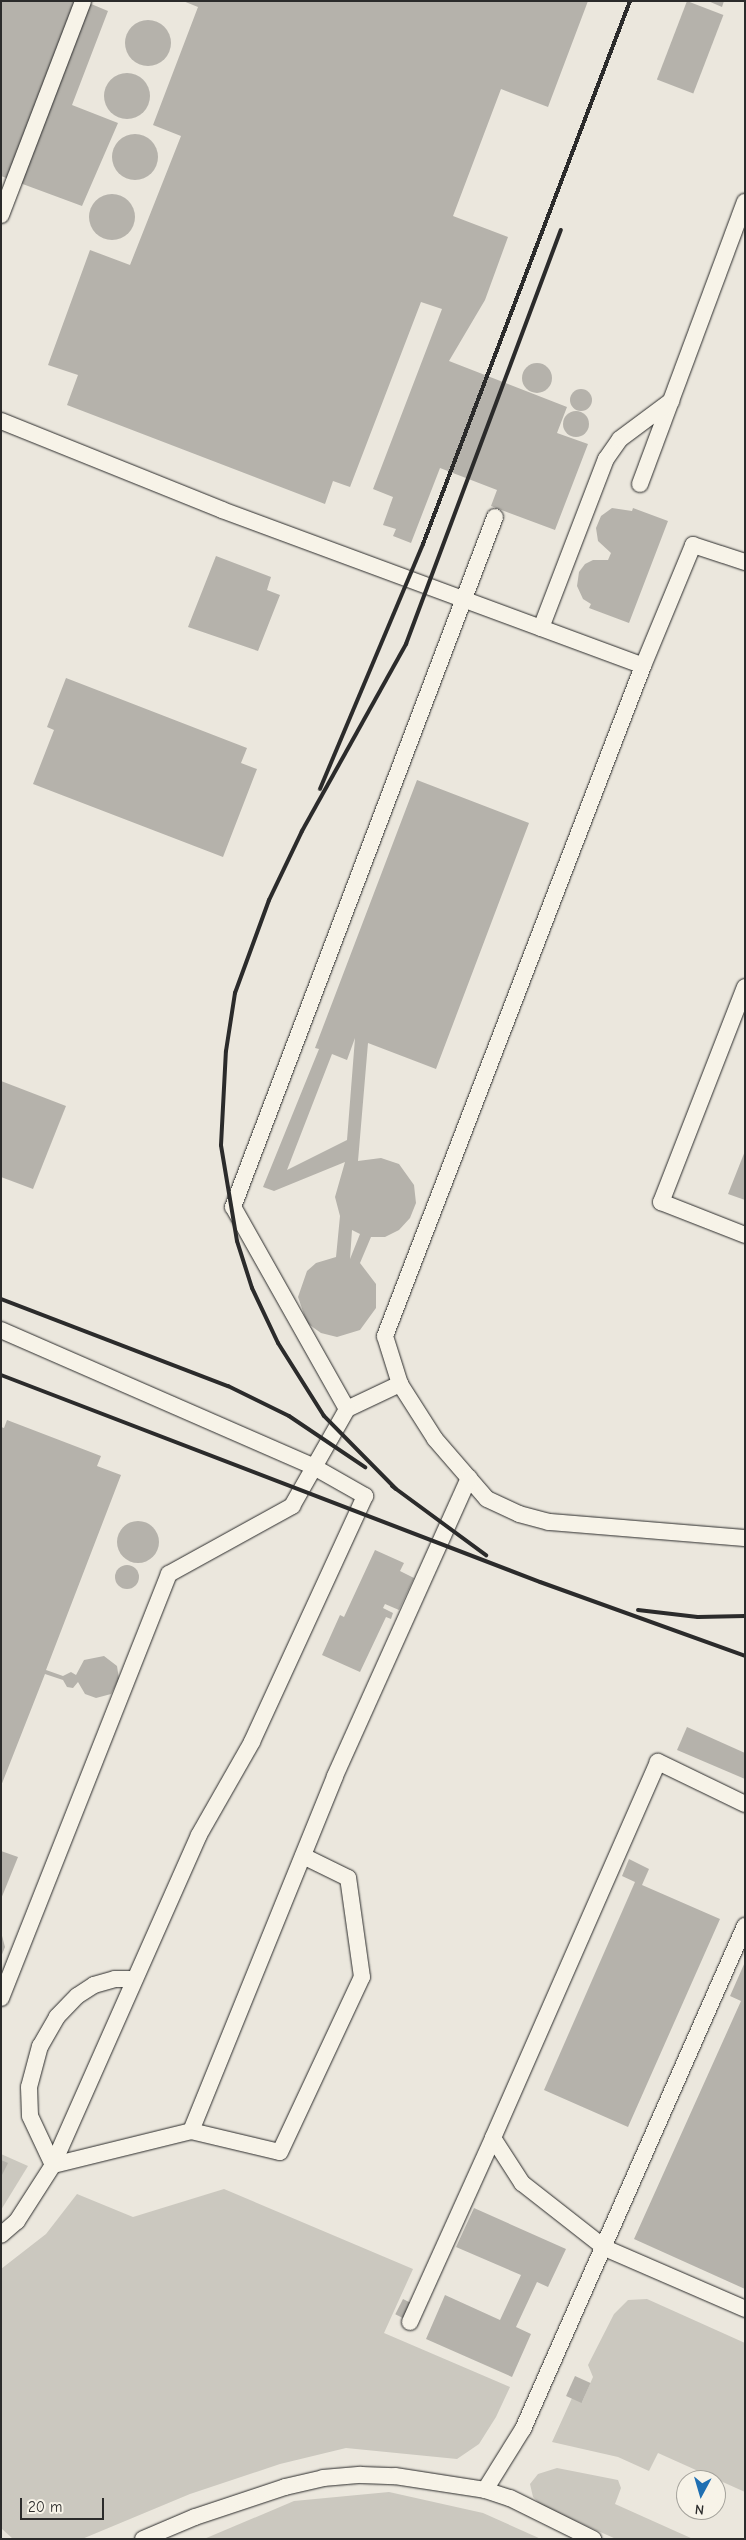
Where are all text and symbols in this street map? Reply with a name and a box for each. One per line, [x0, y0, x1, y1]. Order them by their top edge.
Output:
north arrow [676, 2470, 726, 2520]
scale bar [22, 2488, 106, 2520]
text: 20 m [28, 2498, 62, 2516]
text: N [694, 2500, 705, 2518]

